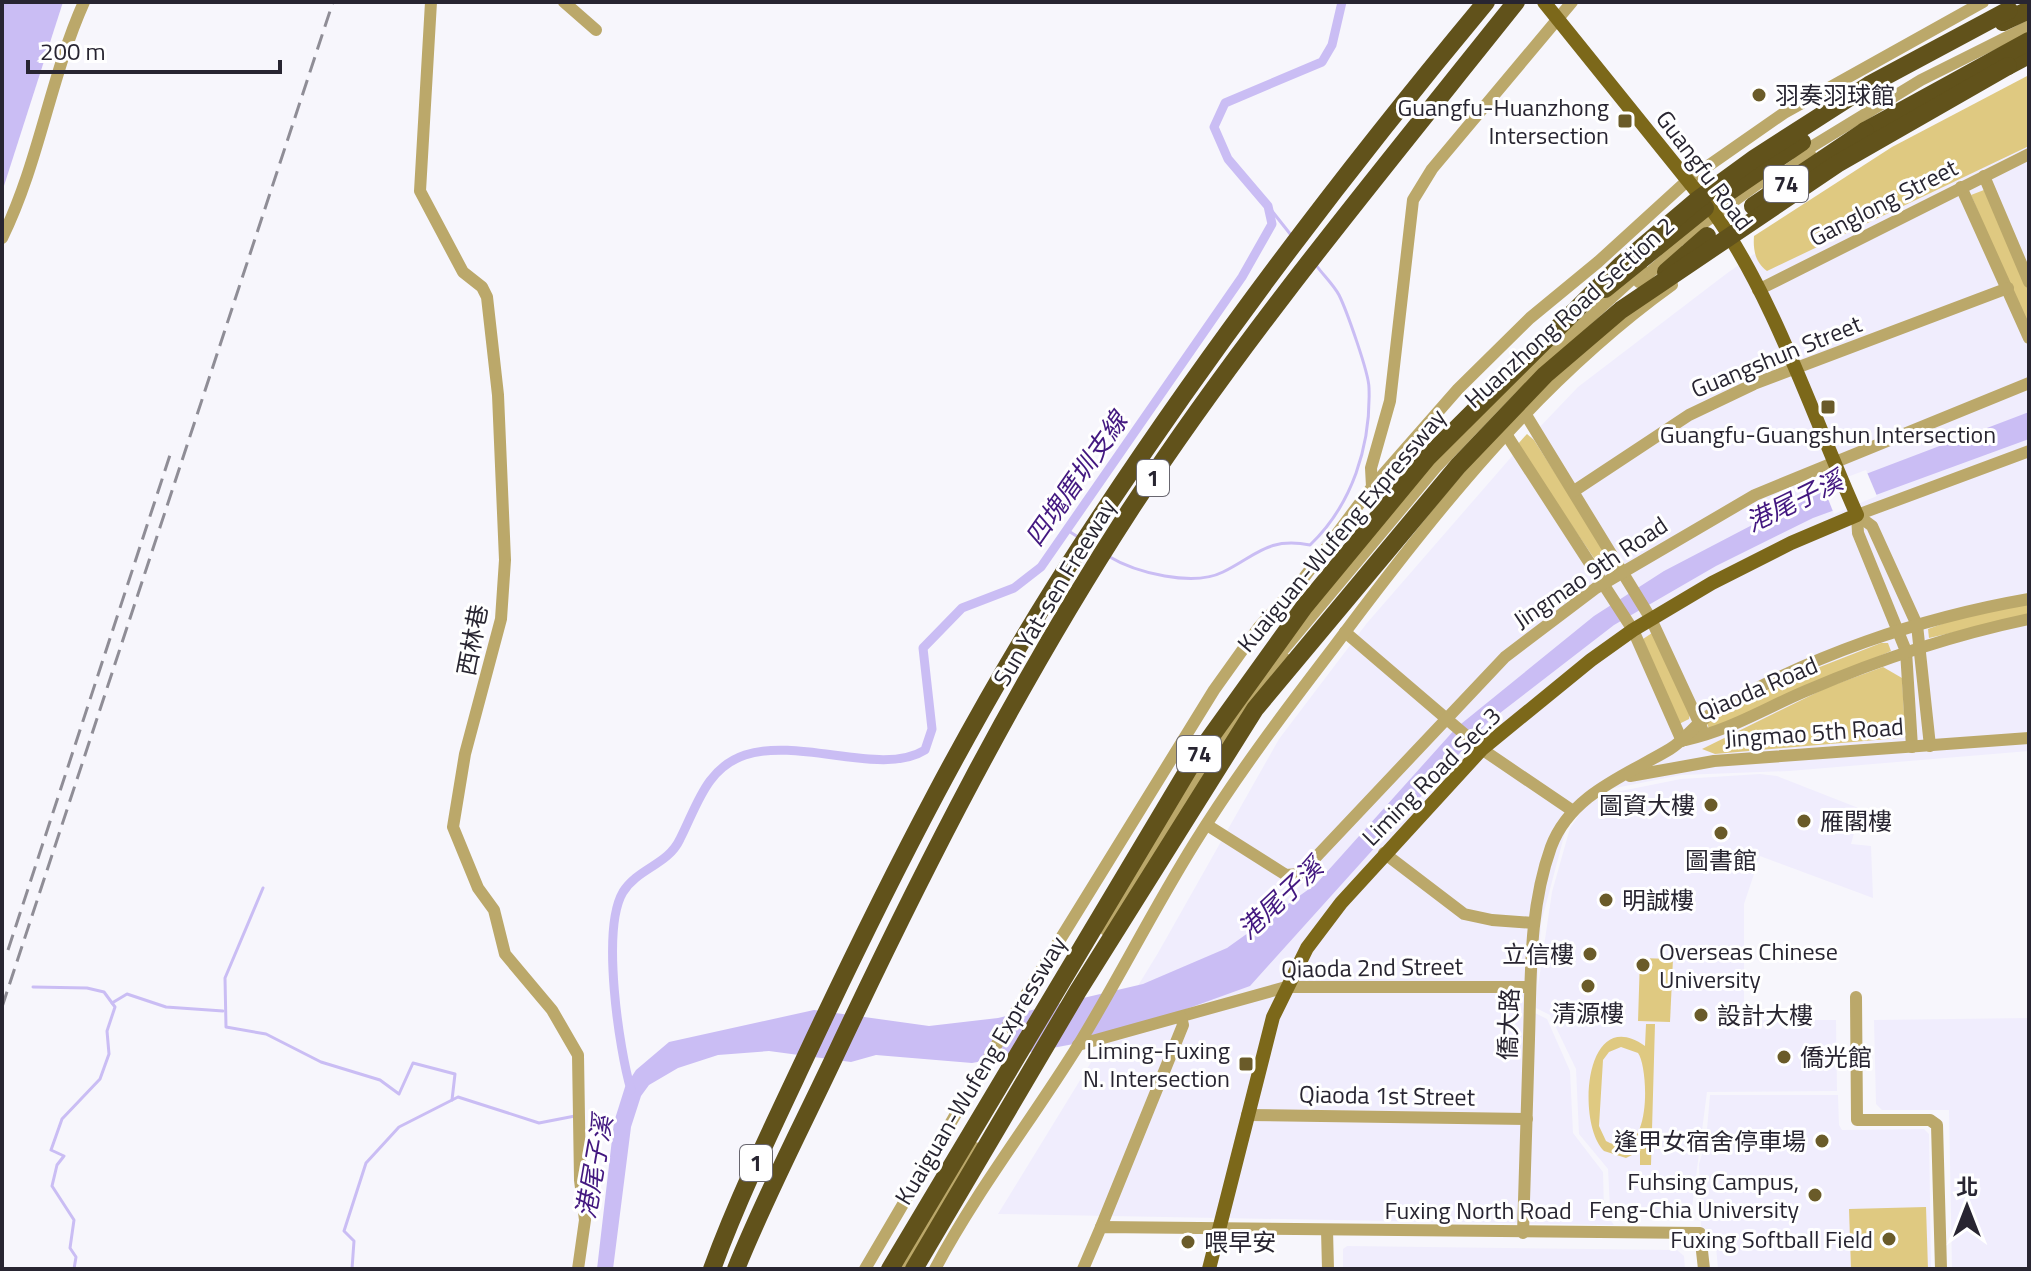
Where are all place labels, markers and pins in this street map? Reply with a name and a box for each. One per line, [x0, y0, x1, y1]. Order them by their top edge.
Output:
place label: 羽奏羽球館 [1775, 77, 1895, 113]
marker: 羽奏羽球館 [1750, 86, 1768, 104]
place label: Guangfu-Huanzhong Intersection [1397, 89, 1609, 153]
marker: Guangfu-Huanzhong Intersection [1616, 112, 1634, 130]
marker: Guangfu-Guangshun Intersection [1819, 398, 1837, 416]
place label: Guangfu-Guangshun Intersection [1660, 416, 1996, 452]
place label: 圖資大樓 [1599, 787, 1695, 823]
marker: 圖資大樓 [1702, 796, 1720, 814]
place label: 雁閣樓 [1820, 803, 1892, 839]
marker: 雁閣樓 [1795, 812, 1813, 830]
marker: 圖書館 [1712, 824, 1730, 842]
place label: 圖書館 [1685, 842, 1757, 878]
place label: 明誠樓 [1622, 882, 1694, 918]
marker: 明誠樓 [1597, 891, 1615, 909]
place label: Overseas Chinese University [1659, 933, 1838, 997]
place label: 立信樓 [1502, 936, 1574, 972]
marker: 立信樓 [1581, 945, 1599, 963]
marker: Overseas Chinese University [1634, 956, 1652, 974]
marker: 清源樓 [1579, 977, 1597, 995]
place label: 清源樓 [1552, 995, 1624, 1031]
place label: 設計大樓 [1717, 997, 1813, 1033]
marker: 設計大樓 [1692, 1006, 1710, 1024]
place label: Liming-Fuxing N. Intersection [1083, 1032, 1230, 1096]
place label: 僑光館 [1800, 1039, 1872, 1075]
marker: 僑光館 [1775, 1048, 1793, 1066]
marker: Liming-Fuxing N. Intersection [1237, 1055, 1255, 1073]
place label: 逢甲女宿舍停車場 [1614, 1123, 1806, 1159]
marker: 逢甲女宿舍停車場 [1813, 1132, 1831, 1150]
place label: Fuhsing Campus, Feng-Chia University [1589, 1163, 1799, 1227]
marker: Fuhsing Campus, Feng-Chia University [1806, 1186, 1824, 1204]
place label: Fuxing Softball Field [1670, 1221, 1873, 1257]
place label: 喂早安 [1204, 1224, 1276, 1260]
marker: Fuxing Softball Field [1880, 1230, 1898, 1248]
marker: 喂早安 [1179, 1233, 1197, 1251]

